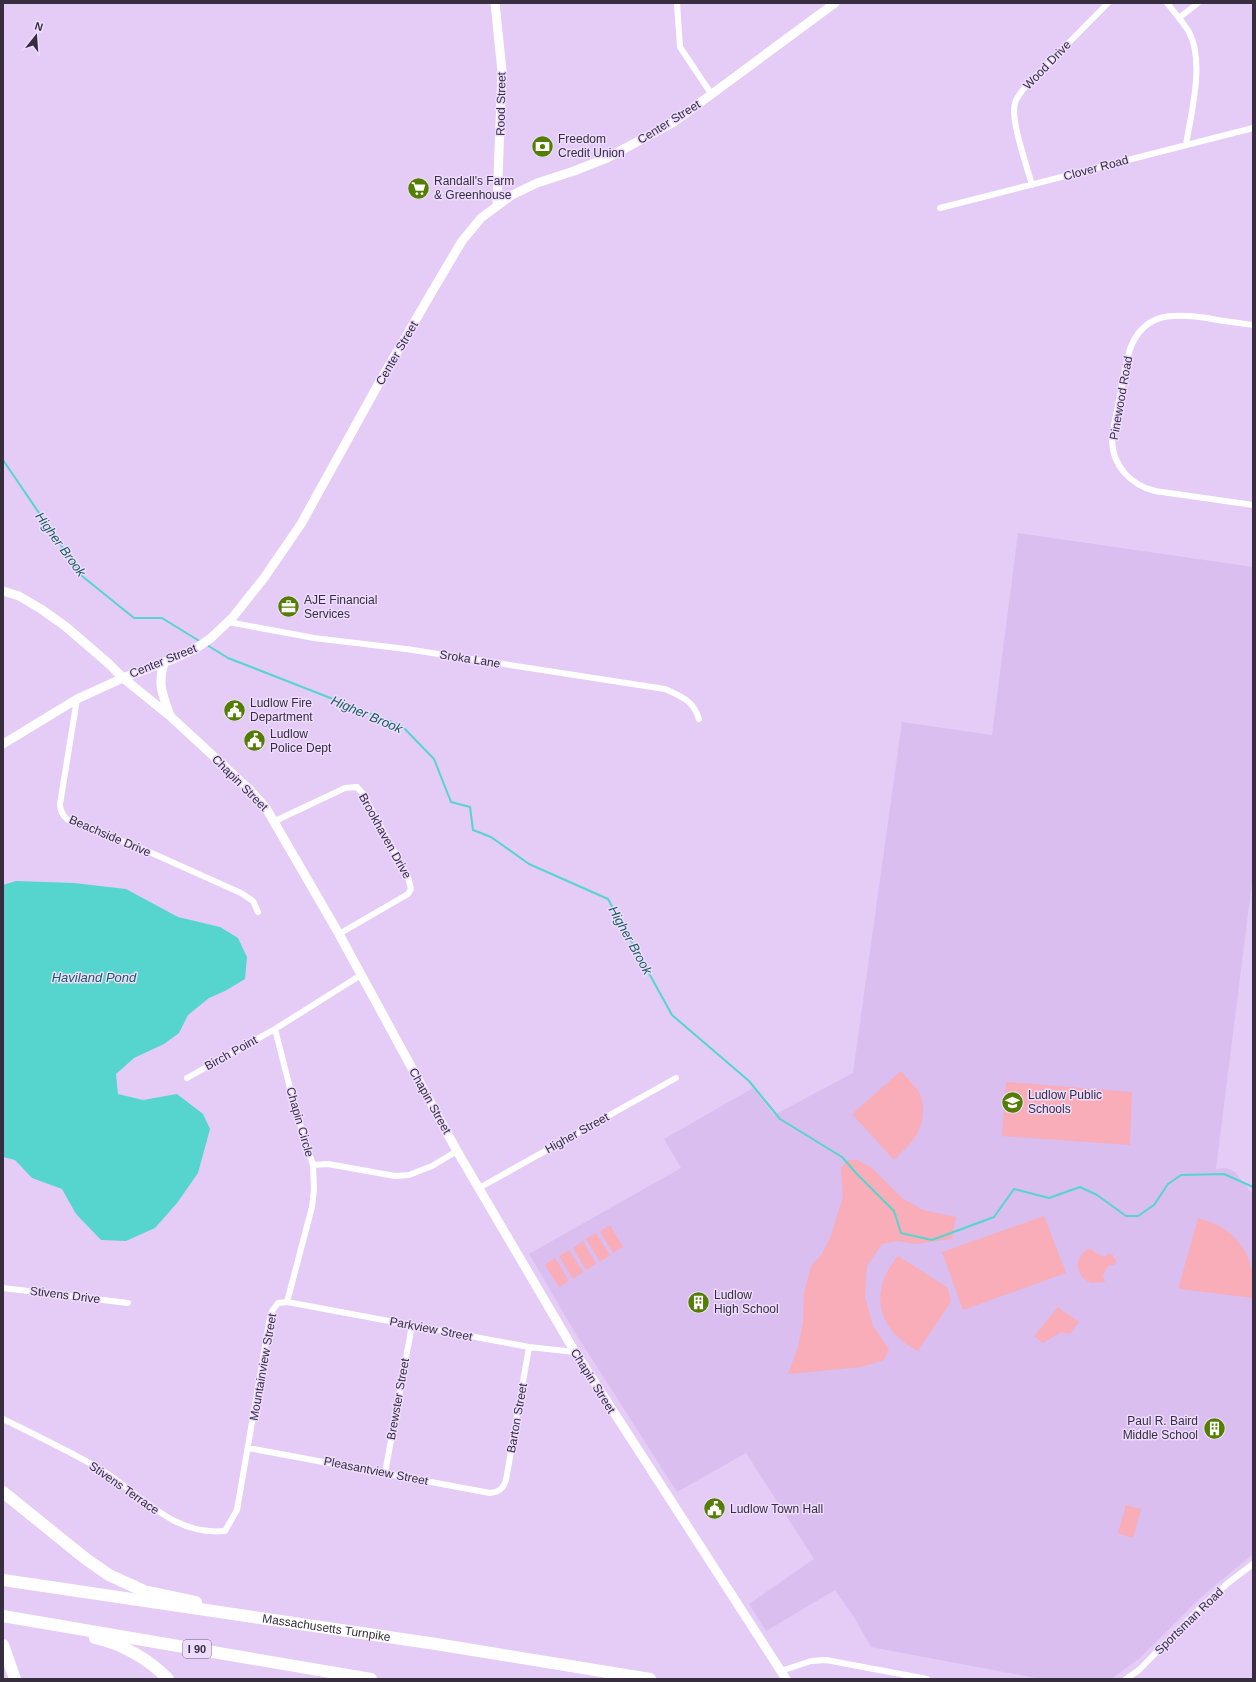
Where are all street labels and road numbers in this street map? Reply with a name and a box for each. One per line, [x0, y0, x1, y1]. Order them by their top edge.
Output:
street label: Wood Drive [1020, 37, 1074, 92]
street label: Rood Street [493, 71, 509, 136]
street label: Center Street [635, 97, 704, 147]
street label: Clover Road [1062, 153, 1130, 183]
street label: Center Street [373, 318, 421, 387]
street label: Pinewood Road [1107, 355, 1135, 441]
street label: Center Street [127, 641, 199, 681]
street label: Sroka Lane [439, 647, 502, 671]
street label: Chapin Street [209, 752, 271, 814]
street label: Brookhaven Drive [356, 791, 414, 881]
street label: Beachside Drive [67, 812, 153, 860]
street label: Birch Point [202, 1032, 260, 1073]
street label: Chapin Street [406, 1066, 454, 1137]
street label: Chapin Circle [283, 1085, 317, 1159]
street label: Higher Street [543, 1109, 612, 1156]
street label: Stivens Drive [29, 1284, 101, 1306]
street label: Mountainview Street [247, 1312, 279, 1422]
street label: Parkview Street [388, 1314, 474, 1344]
street label: Chapin Street [568, 1346, 619, 1416]
street label: Brewster Street [384, 1356, 412, 1441]
street label: Barton Street [504, 1381, 530, 1454]
street label: Pleasantview Street [323, 1454, 430, 1488]
street label: Stivens Terrace [86, 1459, 162, 1518]
street label: Sportsman Road [1152, 1585, 1226, 1657]
street label: Massachusetts Turnpike [261, 1611, 392, 1644]
road number: I 90 [183, 1640, 211, 1658]

